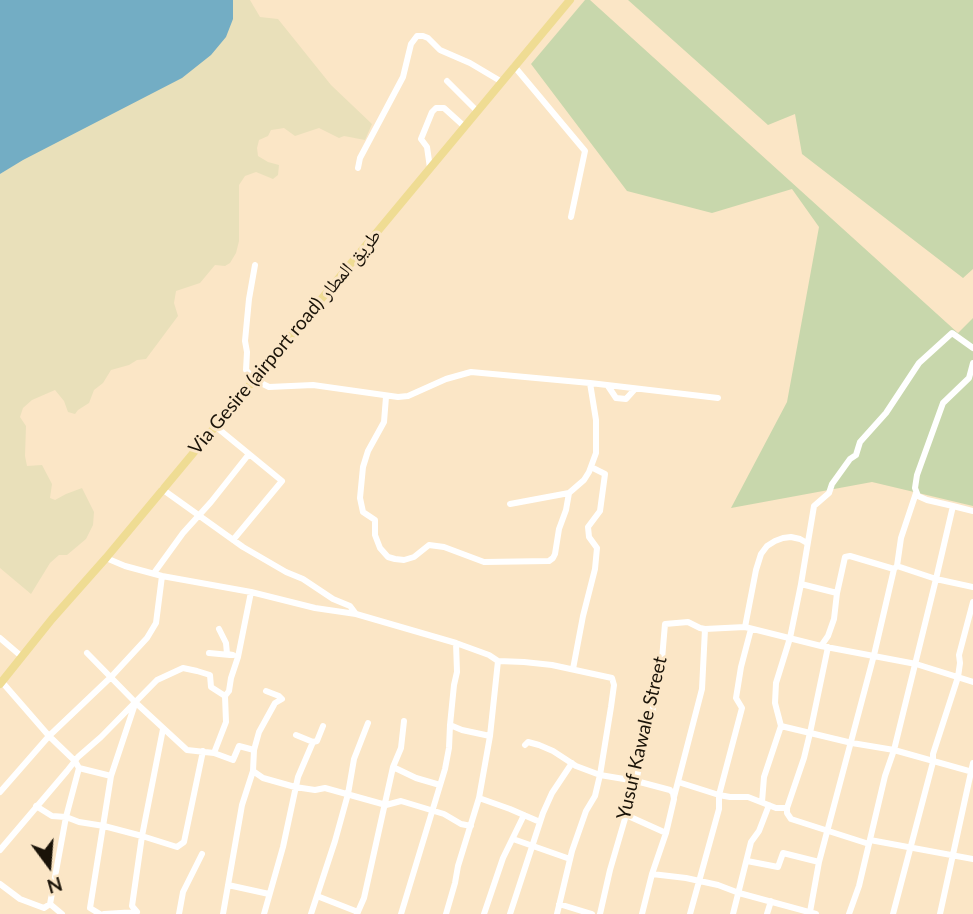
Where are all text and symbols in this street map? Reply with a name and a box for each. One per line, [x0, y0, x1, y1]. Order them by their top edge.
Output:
street label: Via Gesire (airport road) طريق المطار [184, 225, 386, 459]
street label: Yusuf Kawale Street [612, 654, 672, 822]
north arrow [14, 830, 84, 900]
text: N [45, 873, 65, 899]

